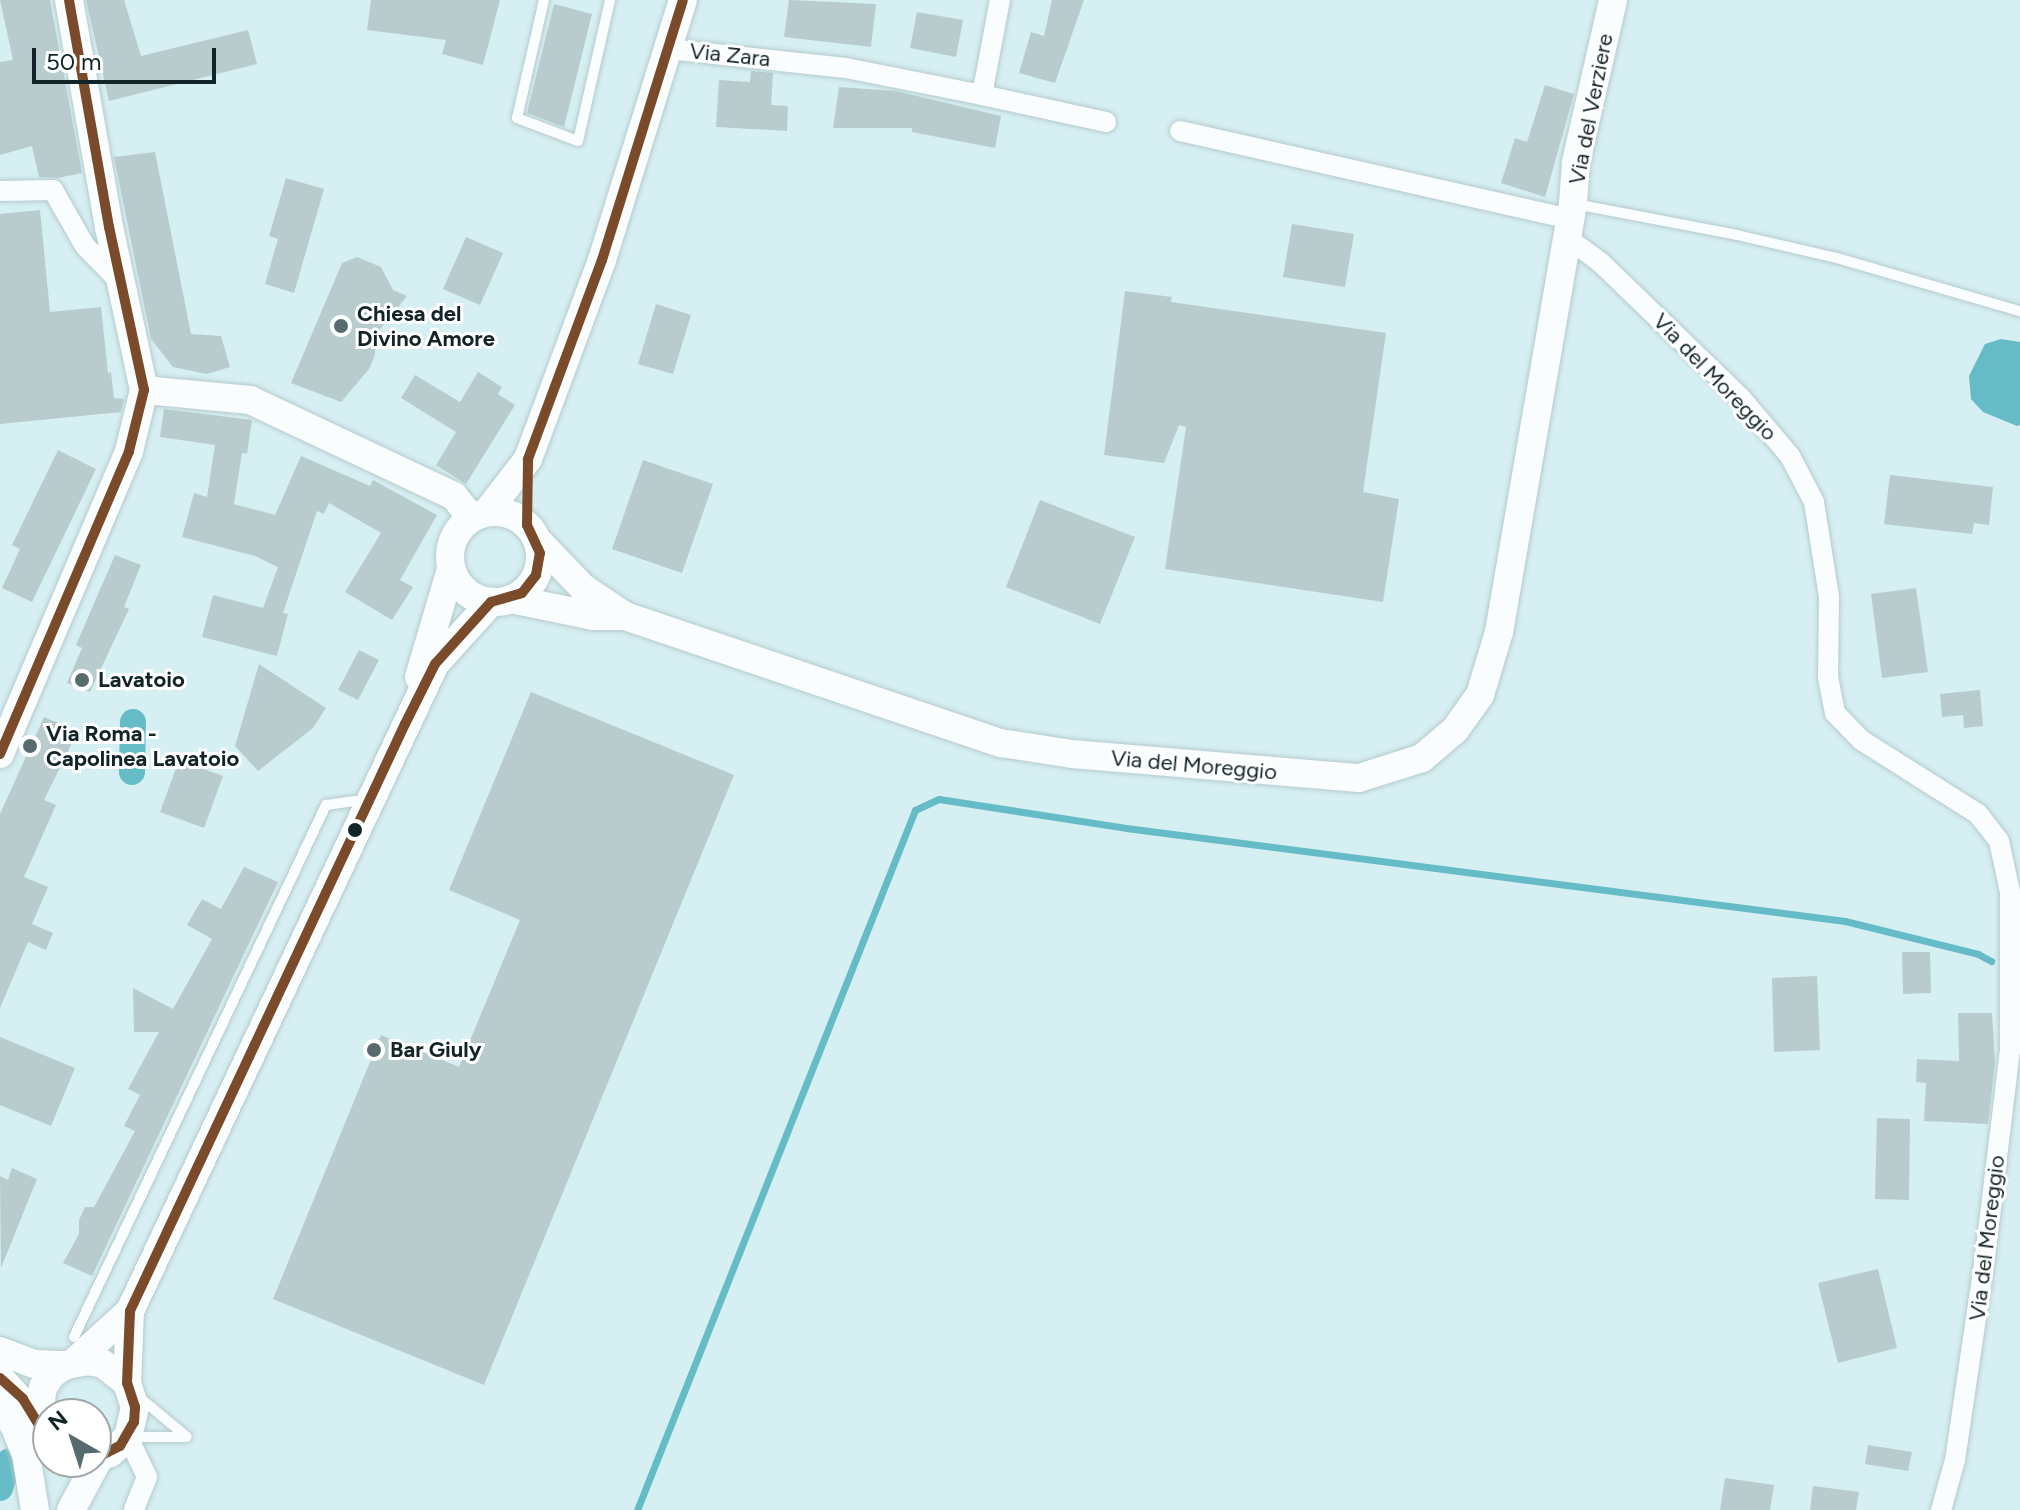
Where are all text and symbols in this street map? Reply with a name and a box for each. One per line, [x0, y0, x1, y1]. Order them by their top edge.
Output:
street label: Via del Verziere [1563, 31, 1619, 187]
scale bar [36, 32, 220, 82]
street label: Via Zara [688, 38, 772, 72]
text: 50 m [46, 47, 102, 76]
place label: Chiesa del Divino Amore [357, 300, 495, 352]
street label: Via del Moreggio [1648, 308, 1782, 446]
marker: Chiesa del Divino Amore [332, 317, 350, 335]
place label: Lavatoio [98, 667, 185, 693]
marker: Lavatoio [73, 671, 91, 689]
place label: Via Roma - Capolinea Lavatoio [46, 720, 239, 772]
marker: Via Roma - Capolinea Lavatoio [21, 737, 39, 755]
street label: Via del Moreggio [1110, 745, 1278, 785]
unlabelled marker [347, 822, 363, 838]
place label: Bar Giuly [390, 1037, 481, 1063]
marker: Bar Giuly [365, 1041, 383, 1059]
street label: Via del Moreggio [1964, 1154, 2010, 1322]
north arrow [32, 1398, 112, 1478]
text: N [43, 1405, 73, 1436]

